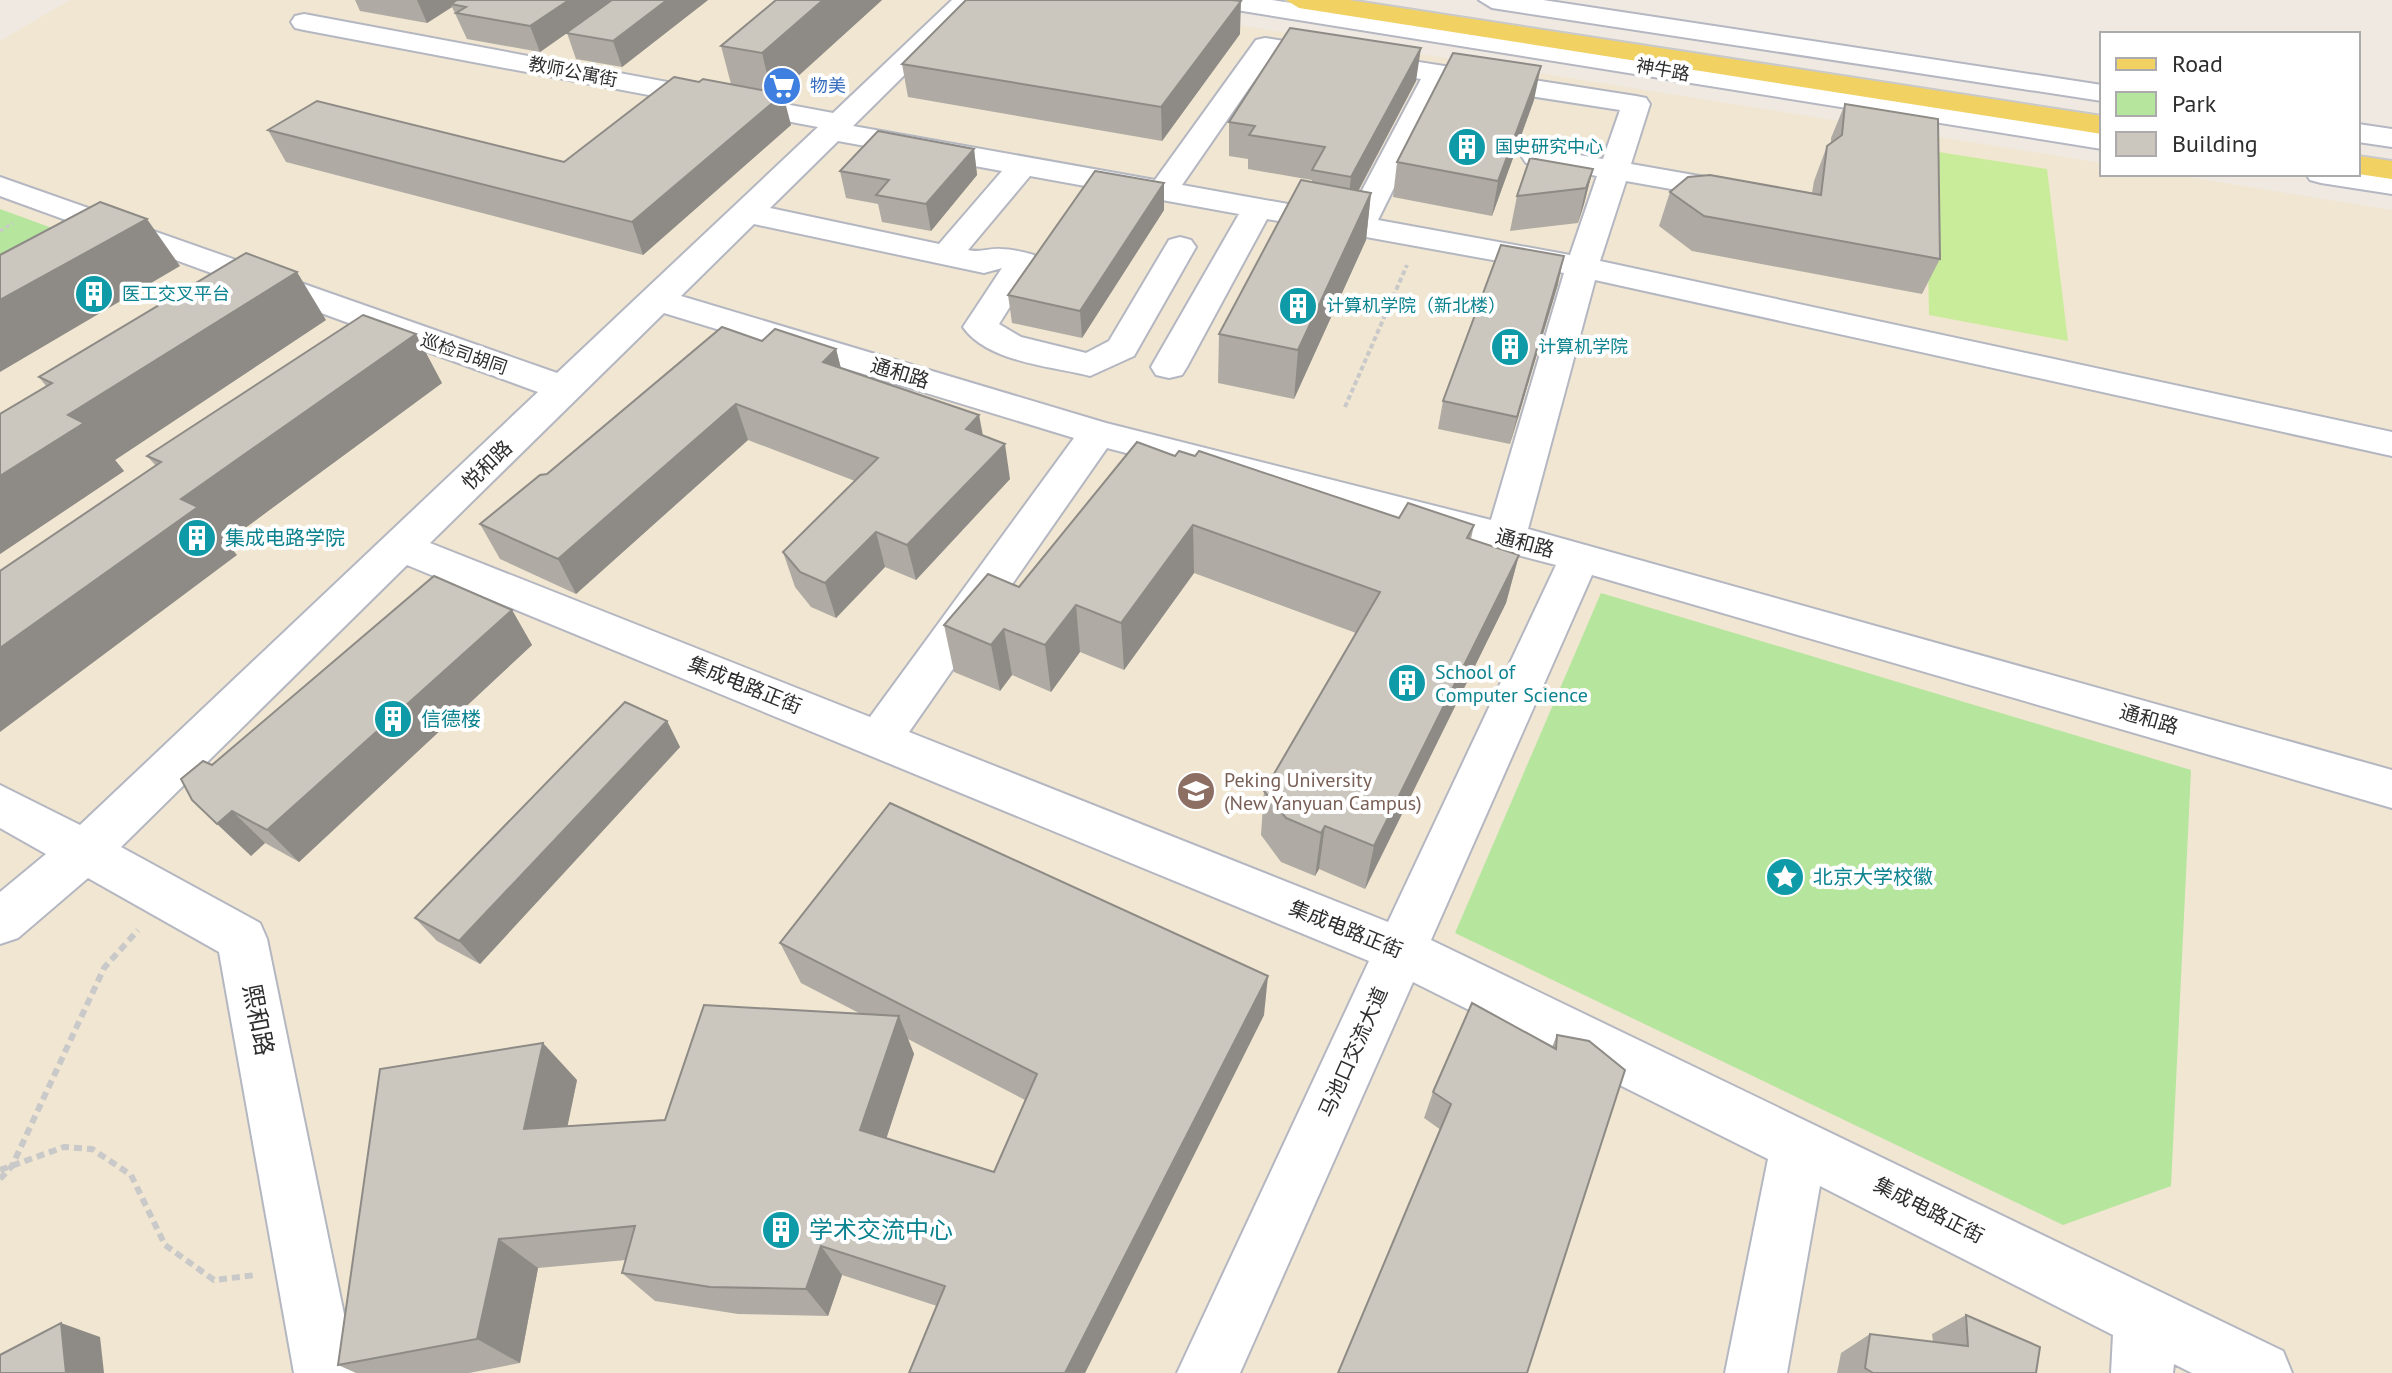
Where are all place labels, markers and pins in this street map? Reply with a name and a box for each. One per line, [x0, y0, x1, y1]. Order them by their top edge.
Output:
supermarket icon: 物美 [761, 65, 803, 107]
place label: 物美 [810, 74, 846, 97]
building icon: 国史研究中心 [1446, 126, 1488, 168]
place label: 国史研究中心 [1495, 135, 1603, 158]
building icon: 医工交叉平台 [73, 273, 115, 315]
place label: 医工交叉平台 [122, 282, 230, 305]
building icon: 计算机学院（新北楼） [1277, 285, 1319, 327]
place label: 计算机学院（新北楼） [1326, 294, 1506, 317]
building icon: 计算机学院 [1489, 326, 1531, 368]
place label: 计算机学院 [1538, 335, 1628, 358]
building icon: 集成电路学院 [176, 517, 218, 559]
place label: 集成电路学院 [225, 525, 345, 551]
place label: School of Computer Science [1435, 659, 1588, 708]
building icon: School of Computer Science [1386, 662, 1428, 704]
building icon: 信德楼 [372, 698, 414, 740]
place label: 信德楼 [421, 706, 481, 732]
place label: Peking University (New Yanyuan Campus) [1224, 767, 1422, 816]
school or university icon: Peking University (New Yanyuan Campus) [1175, 770, 1217, 812]
place icon: 北京大学校徽 [1764, 856, 1806, 898]
place label: 北京大学校徽 [1813, 864, 1933, 890]
building icon: 学术交流中心 [760, 1209, 802, 1251]
place label: 学术交流中心 [809, 1214, 953, 1245]

